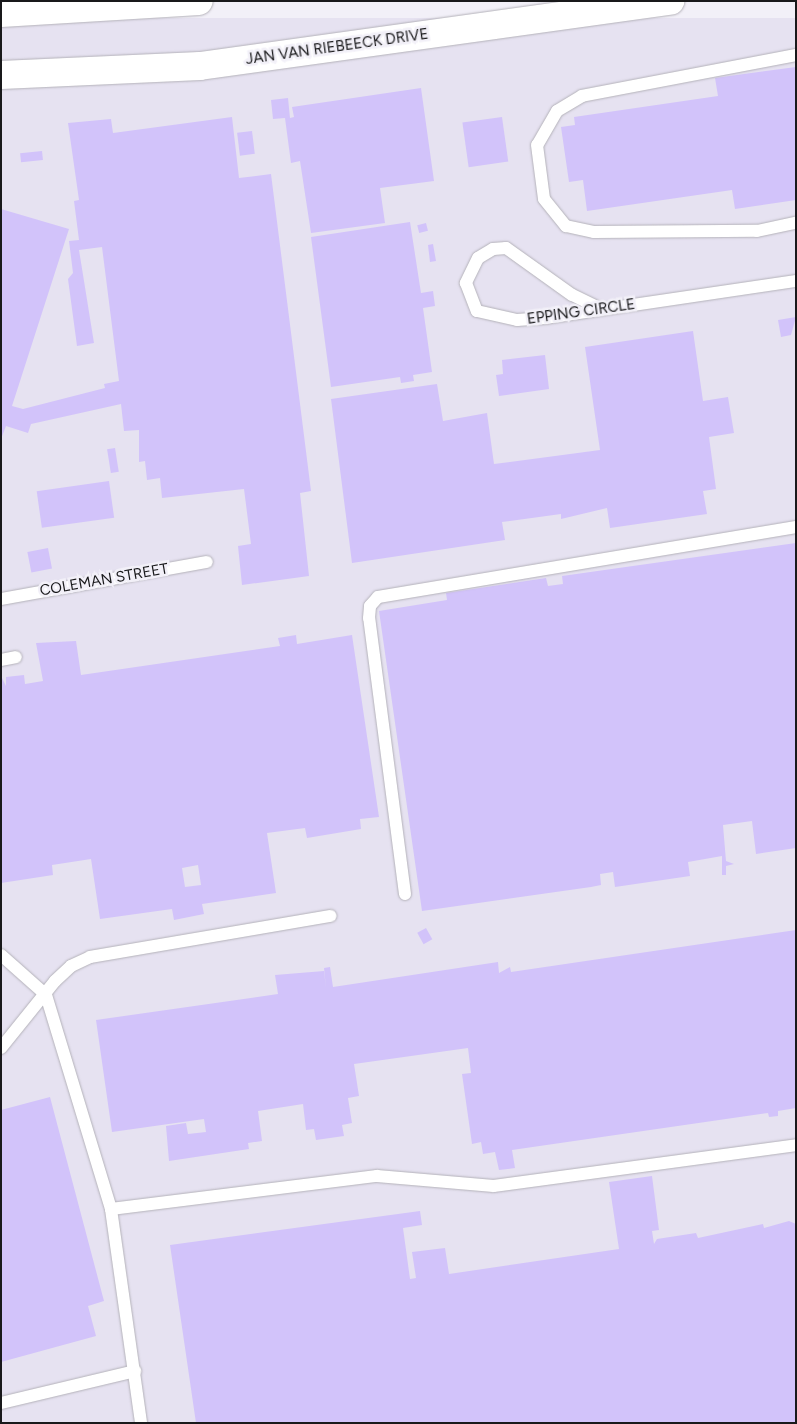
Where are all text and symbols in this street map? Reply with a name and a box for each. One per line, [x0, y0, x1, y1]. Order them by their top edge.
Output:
street label: JAN VAN RIEBEECK DRIVE [244, 25, 430, 69]
street label: EPPING CIRCLE [526, 296, 636, 328]
street label: COLEMAN STREET [38, 560, 170, 600]

